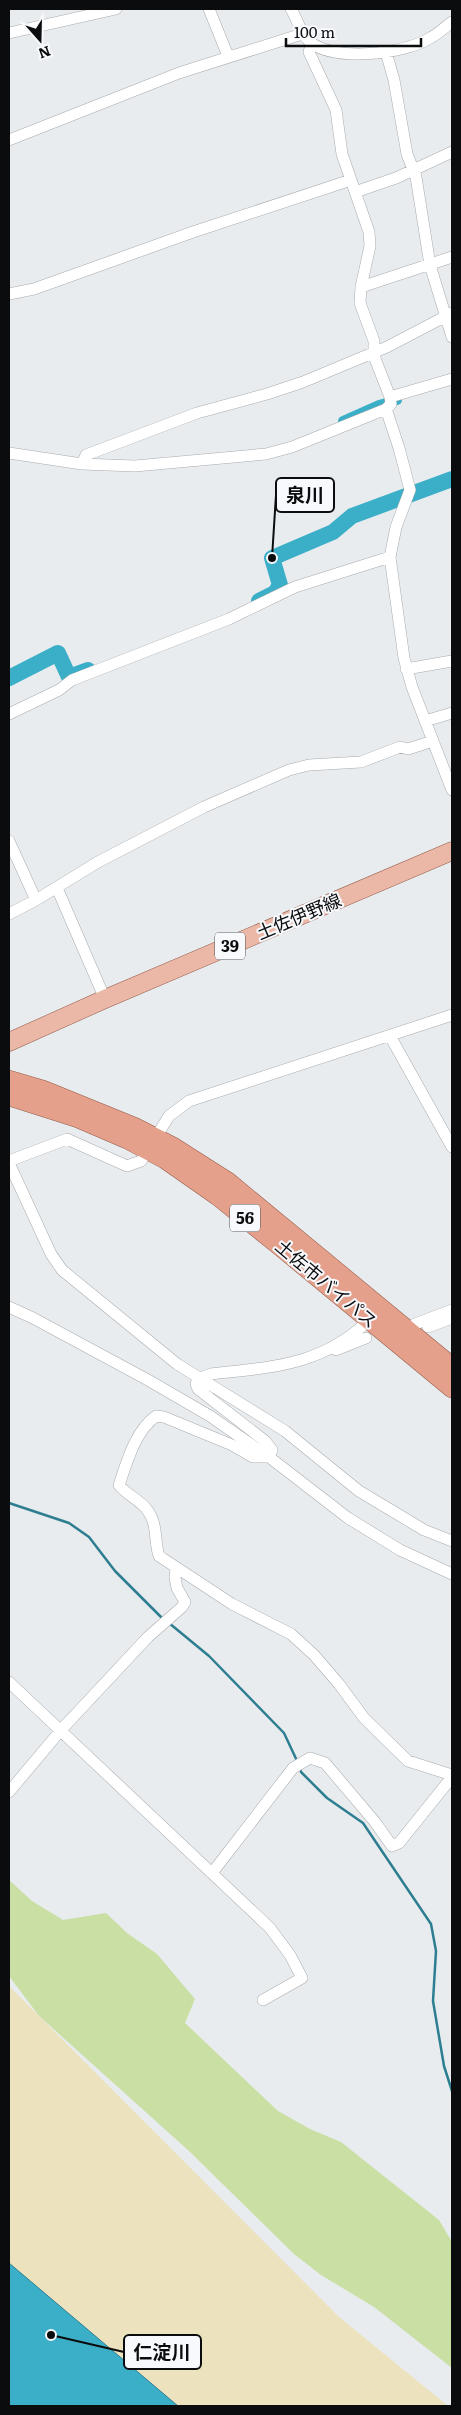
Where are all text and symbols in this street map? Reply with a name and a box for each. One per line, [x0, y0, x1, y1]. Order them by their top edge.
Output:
north arrow [15, 15, 65, 65]
scale bar [286, 15, 421, 47]
text: 100 m [294, 20, 335, 43]
text: N [36, 42, 54, 65]
callout: 泉川 [276, 478, 334, 512]
text: 泉川 [286, 480, 324, 508]
street label: 土佐伊野線 [252, 886, 345, 946]
road number: 39 [215, 932, 245, 959]
road number: 56 [230, 1204, 260, 1232]
street label: 土佐市バイパス [270, 1232, 384, 1334]
callout: 仁淀川 [124, 2335, 201, 2369]
text: 仁淀川 [133, 2337, 191, 2365]

